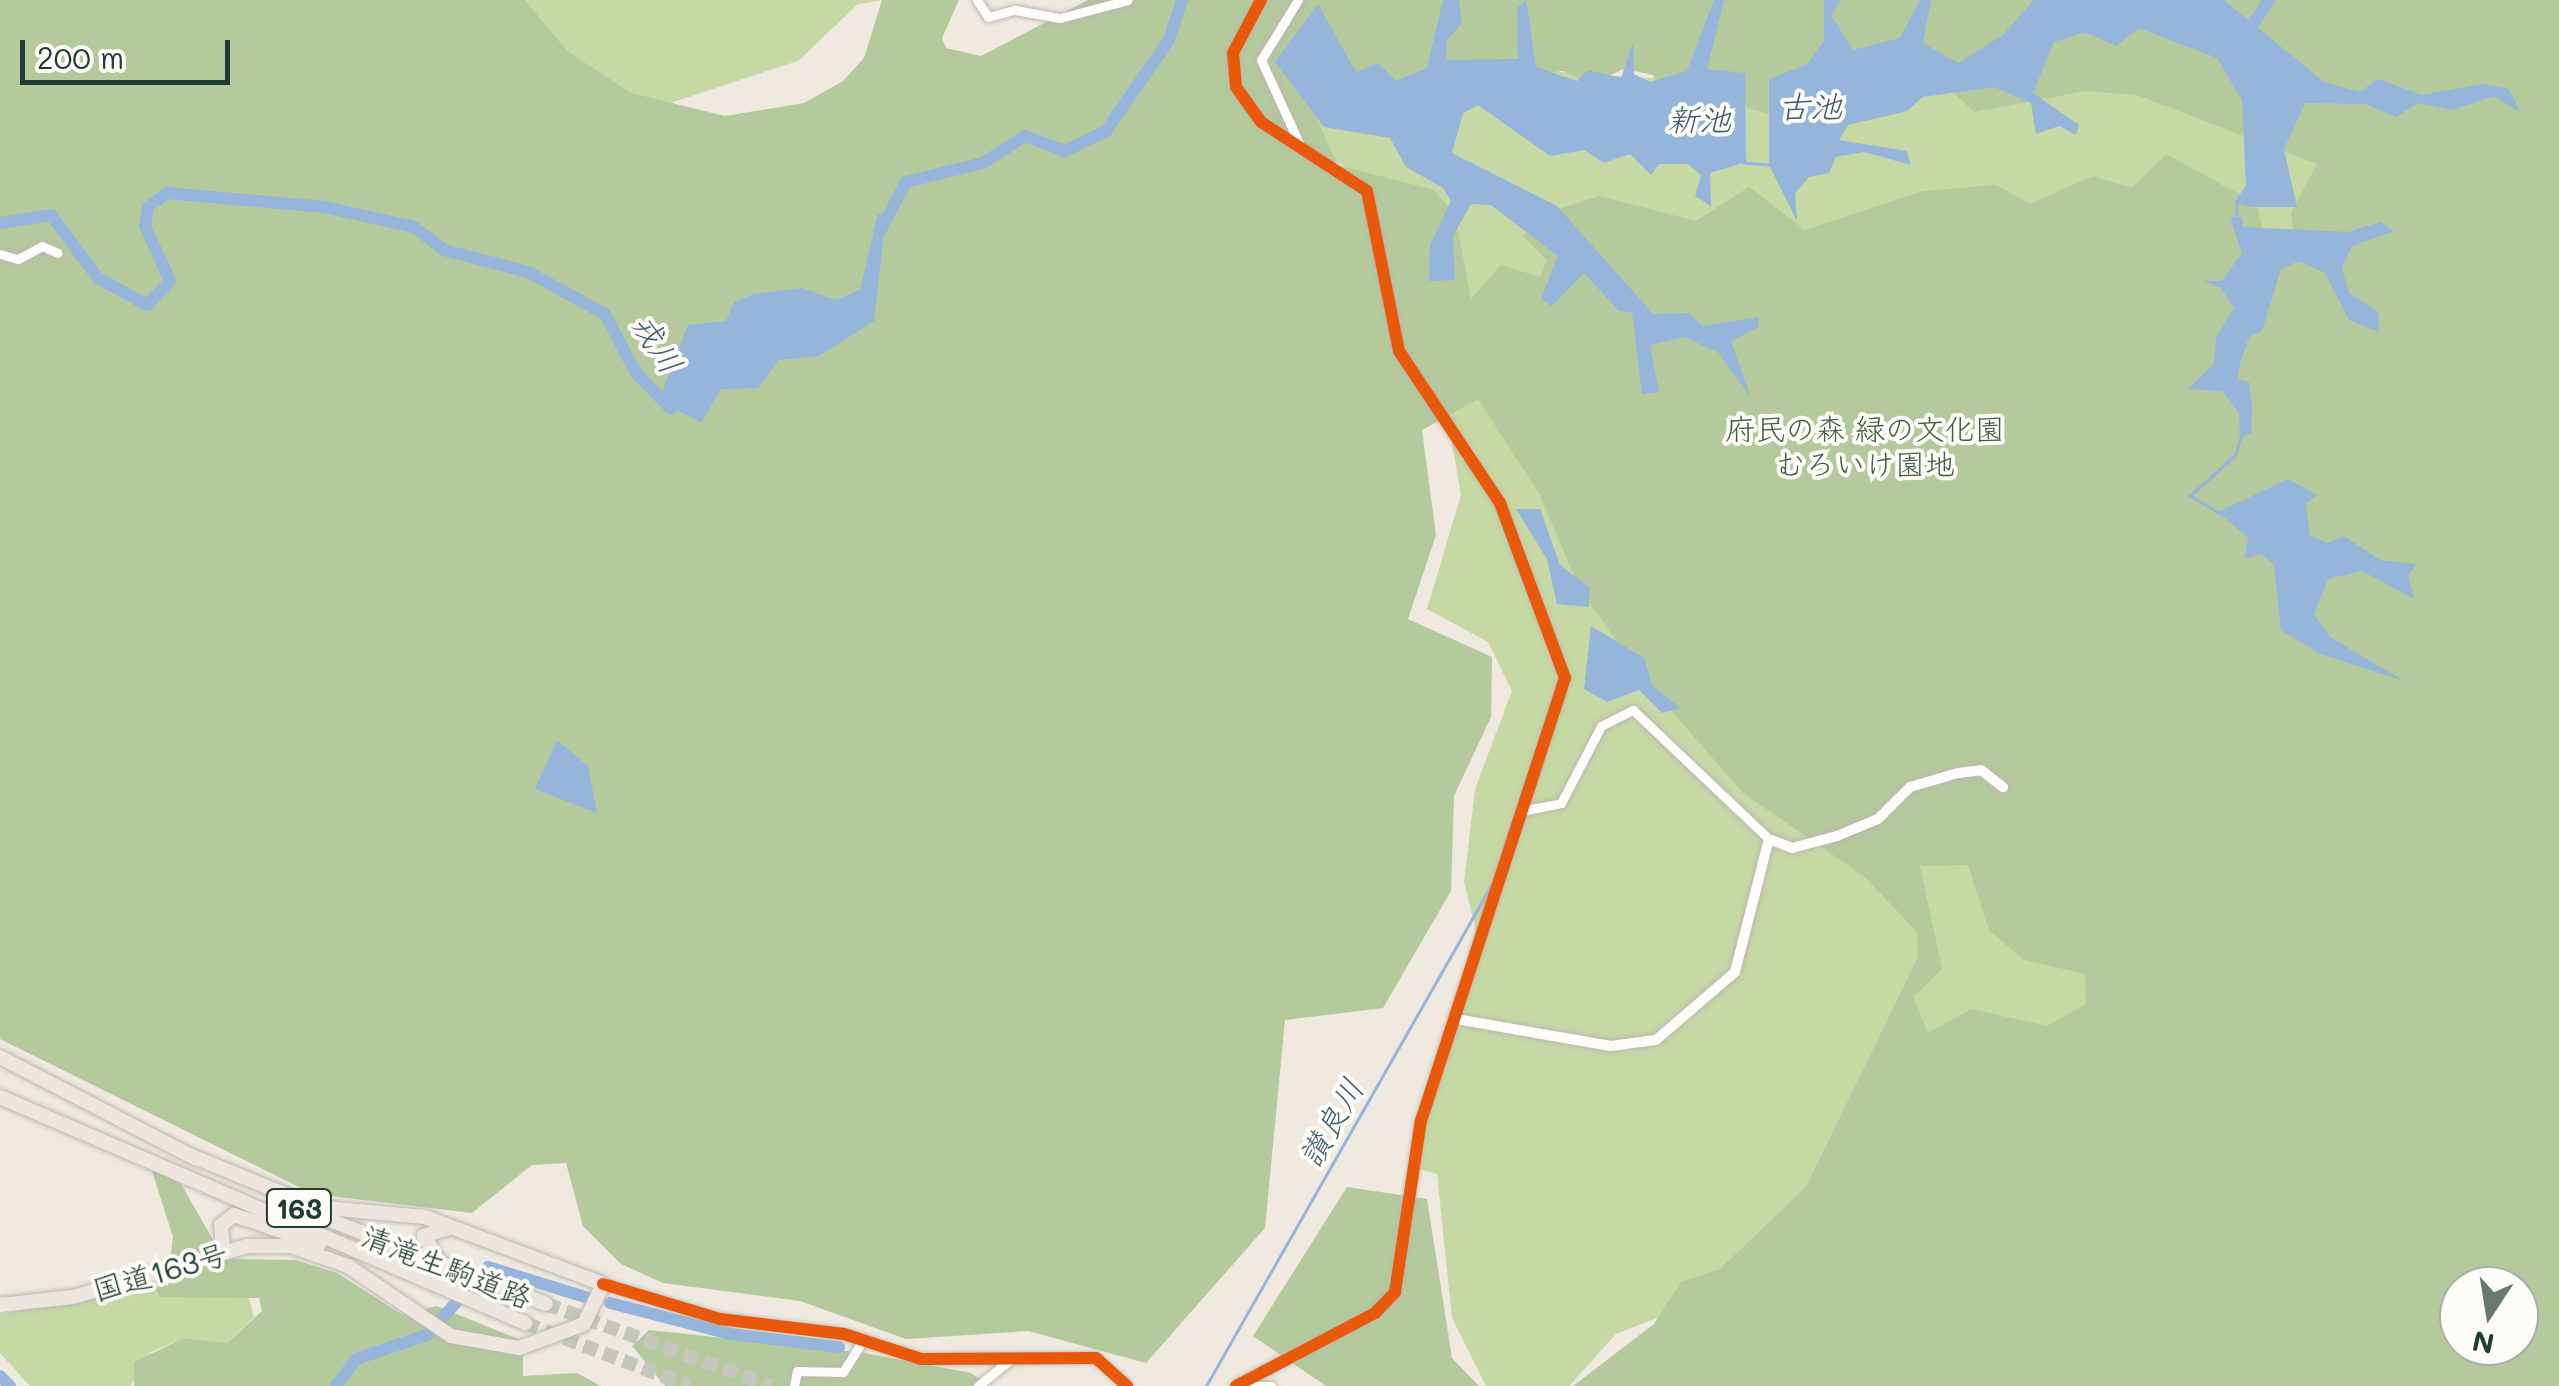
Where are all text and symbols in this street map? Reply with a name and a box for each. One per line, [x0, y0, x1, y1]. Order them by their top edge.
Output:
scale bar [25, 20, 235, 82]
text: 200 m [37, 37, 124, 77]
water label: 古池 [1778, 86, 1842, 124]
water label: 新池 [1667, 99, 1731, 137]
water label: 戎川 [624, 306, 692, 380]
park label: 府民の森 緑の文化園 むろいけ園地 [1725, 410, 2005, 480]
water label: 讃良川 [1289, 1071, 1371, 1173]
road number: 163 [264, 1185, 334, 1231]
street label: 清滝生駒道路 [357, 1217, 537, 1315]
street label: 国道163号 [88, 1235, 232, 1307]
north arrow [2439, 1266, 2539, 1366]
text: N [2469, 1324, 2497, 1363]

